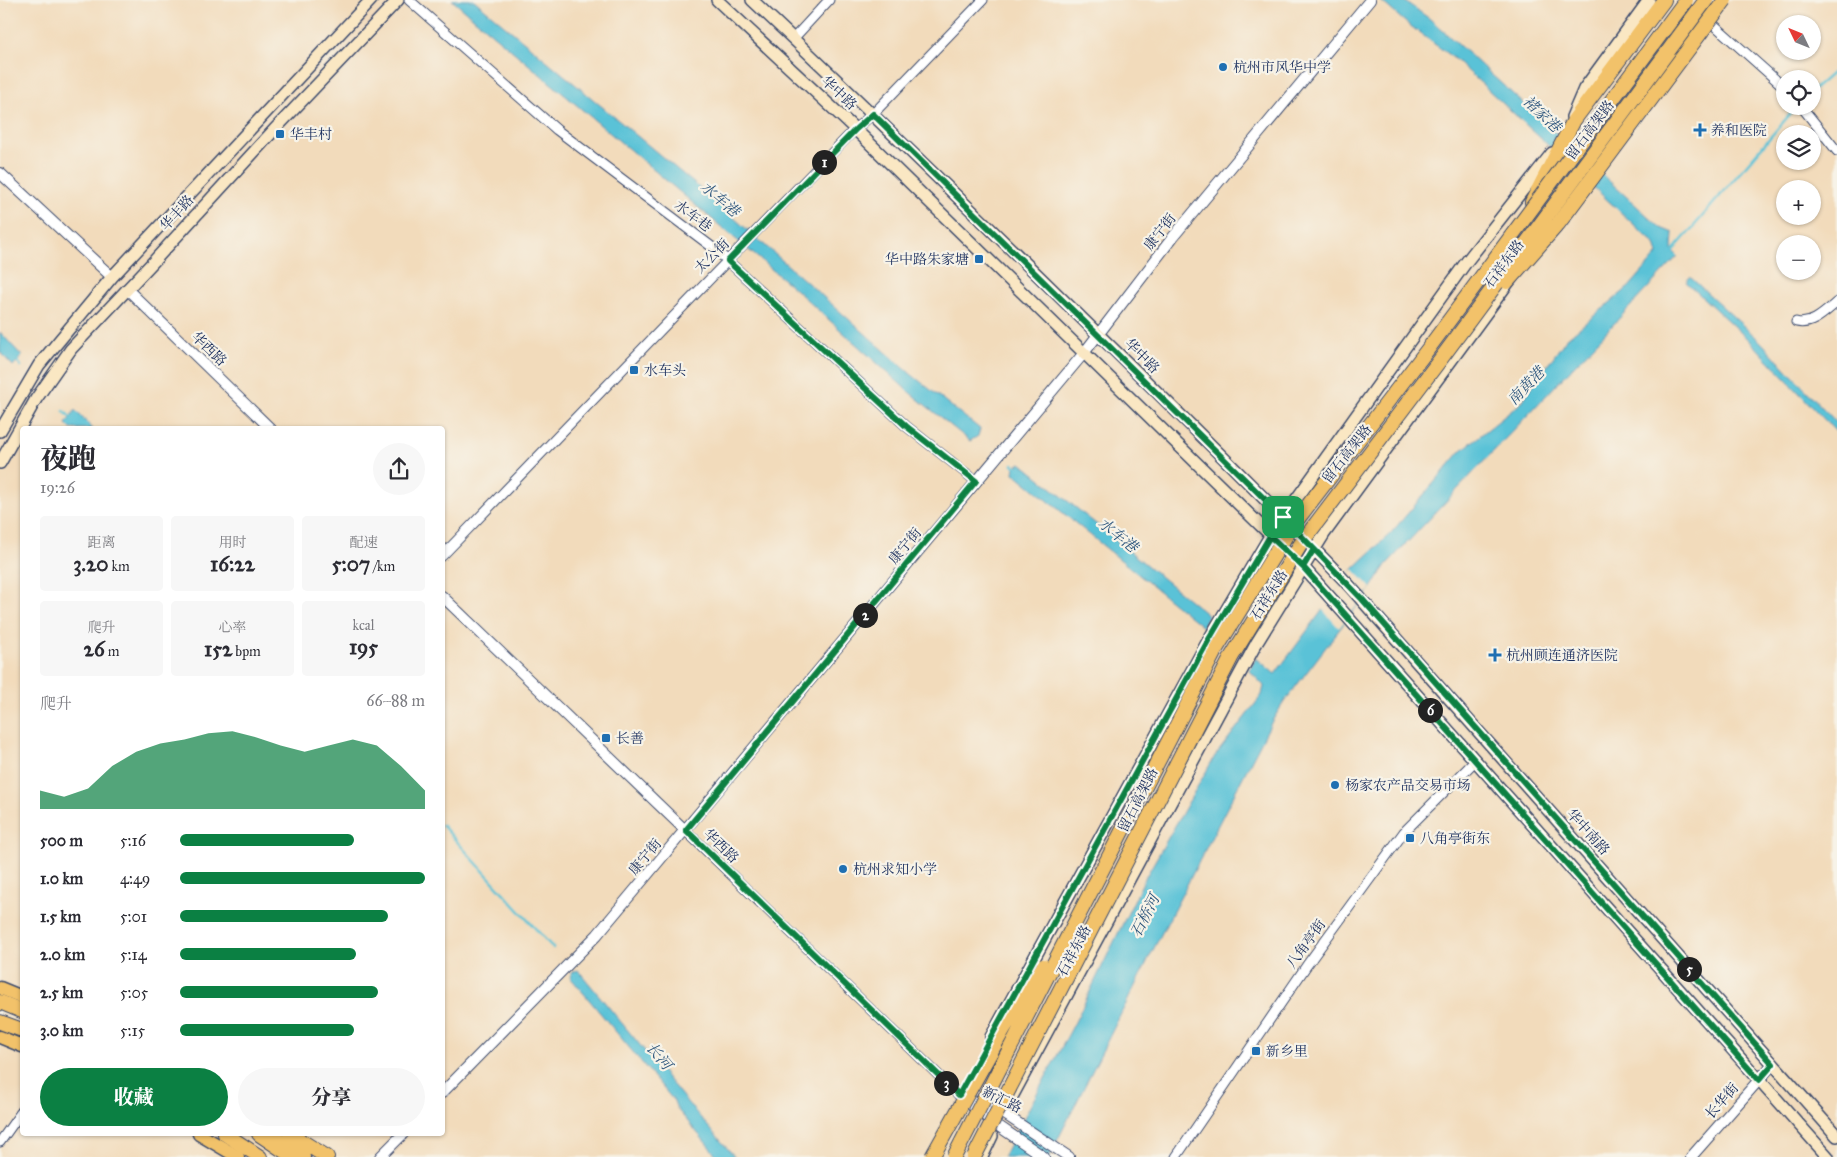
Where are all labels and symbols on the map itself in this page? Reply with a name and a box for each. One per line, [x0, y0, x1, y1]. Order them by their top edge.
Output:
north arrow [1776, 15, 1821, 60]
place label: 杭州市风华中学 [1233, 59, 1331, 76]
marker: 杭州市风华中学 [1217, 61, 1229, 73]
street label: 华中路 [818, 72, 860, 114]
water label: 褚家港 [1519, 92, 1566, 137]
street label: 留石高架路 [1562, 97, 1618, 163]
place label: 养和医院 [1711, 122, 1767, 139]
marker: 养和医院 [1693, 123, 1707, 137]
place label: 华丰村 [290, 126, 332, 143]
marker: 华丰村 [274, 128, 286, 140]
pin: 1 [812, 150, 836, 174]
water label: 水车港 [697, 178, 745, 222]
street label: 华丰路 [157, 192, 197, 234]
street label: 水车巷 [671, 197, 715, 235]
street label: 康宁街 [1140, 210, 1180, 254]
street label: 太公街 [691, 235, 733, 277]
street label: 石祥东路 [1480, 237, 1528, 291]
place label: 华中路朱家塘 [885, 251, 969, 268]
marker: 华中路朱家塘 [973, 253, 985, 265]
street label: 华西路 [188, 328, 230, 370]
street label: 华中路 [1121, 335, 1163, 377]
place label: 水车头 [644, 362, 686, 379]
water label: 南黄港 [1504, 362, 1549, 408]
marker: 水车头 [628, 364, 640, 376]
street label: 留石高架路 [1319, 421, 1375, 487]
pin [1262, 496, 1304, 538]
water label: 水车港 [1095, 514, 1143, 557]
street label: 康宁街 [885, 524, 925, 568]
street label: 石祥东路 [1247, 567, 1291, 623]
pin: 2 [852, 602, 878, 628]
place label: 杭州顾连通济医院 [1506, 647, 1618, 664]
marker: 杭州顾连通济医院 [1488, 648, 1502, 662]
pin: 6 [1418, 698, 1442, 722]
place label: 长善 [616, 730, 644, 747]
marker: 长善 [600, 732, 612, 744]
street label: 留石高架路 [1115, 765, 1161, 835]
place label: 杨家农产品交易市场 [1345, 777, 1471, 794]
marker: 杨家农产品交易市场 [1329, 779, 1341, 791]
street label: 华中南路 [1563, 806, 1613, 858]
street label: 华西路 [700, 825, 742, 867]
place label: 八角亭街东 [1420, 830, 1490, 847]
marker: 八角亭街东 [1404, 832, 1416, 844]
street label: 康宁街 [625, 835, 665, 879]
place label: 杭州求知小学 [853, 861, 937, 878]
marker: 杭州求知小学 [837, 863, 849, 875]
water label: 石桥河 [1127, 889, 1165, 940]
street label: 八角亭街 [1283, 916, 1329, 972]
street label: 石祥东路 [1053, 922, 1095, 980]
pin: 5 [1676, 956, 1702, 982]
water label: 长河 [642, 1039, 677, 1076]
place label: 新乡里 [1266, 1043, 1308, 1060]
marker: 新乡里 [1250, 1045, 1262, 1057]
pin: 3 [934, 1070, 958, 1096]
street label: 长华街 [1702, 1080, 1742, 1122]
street label: 新汇路 [979, 1083, 1025, 1117]

